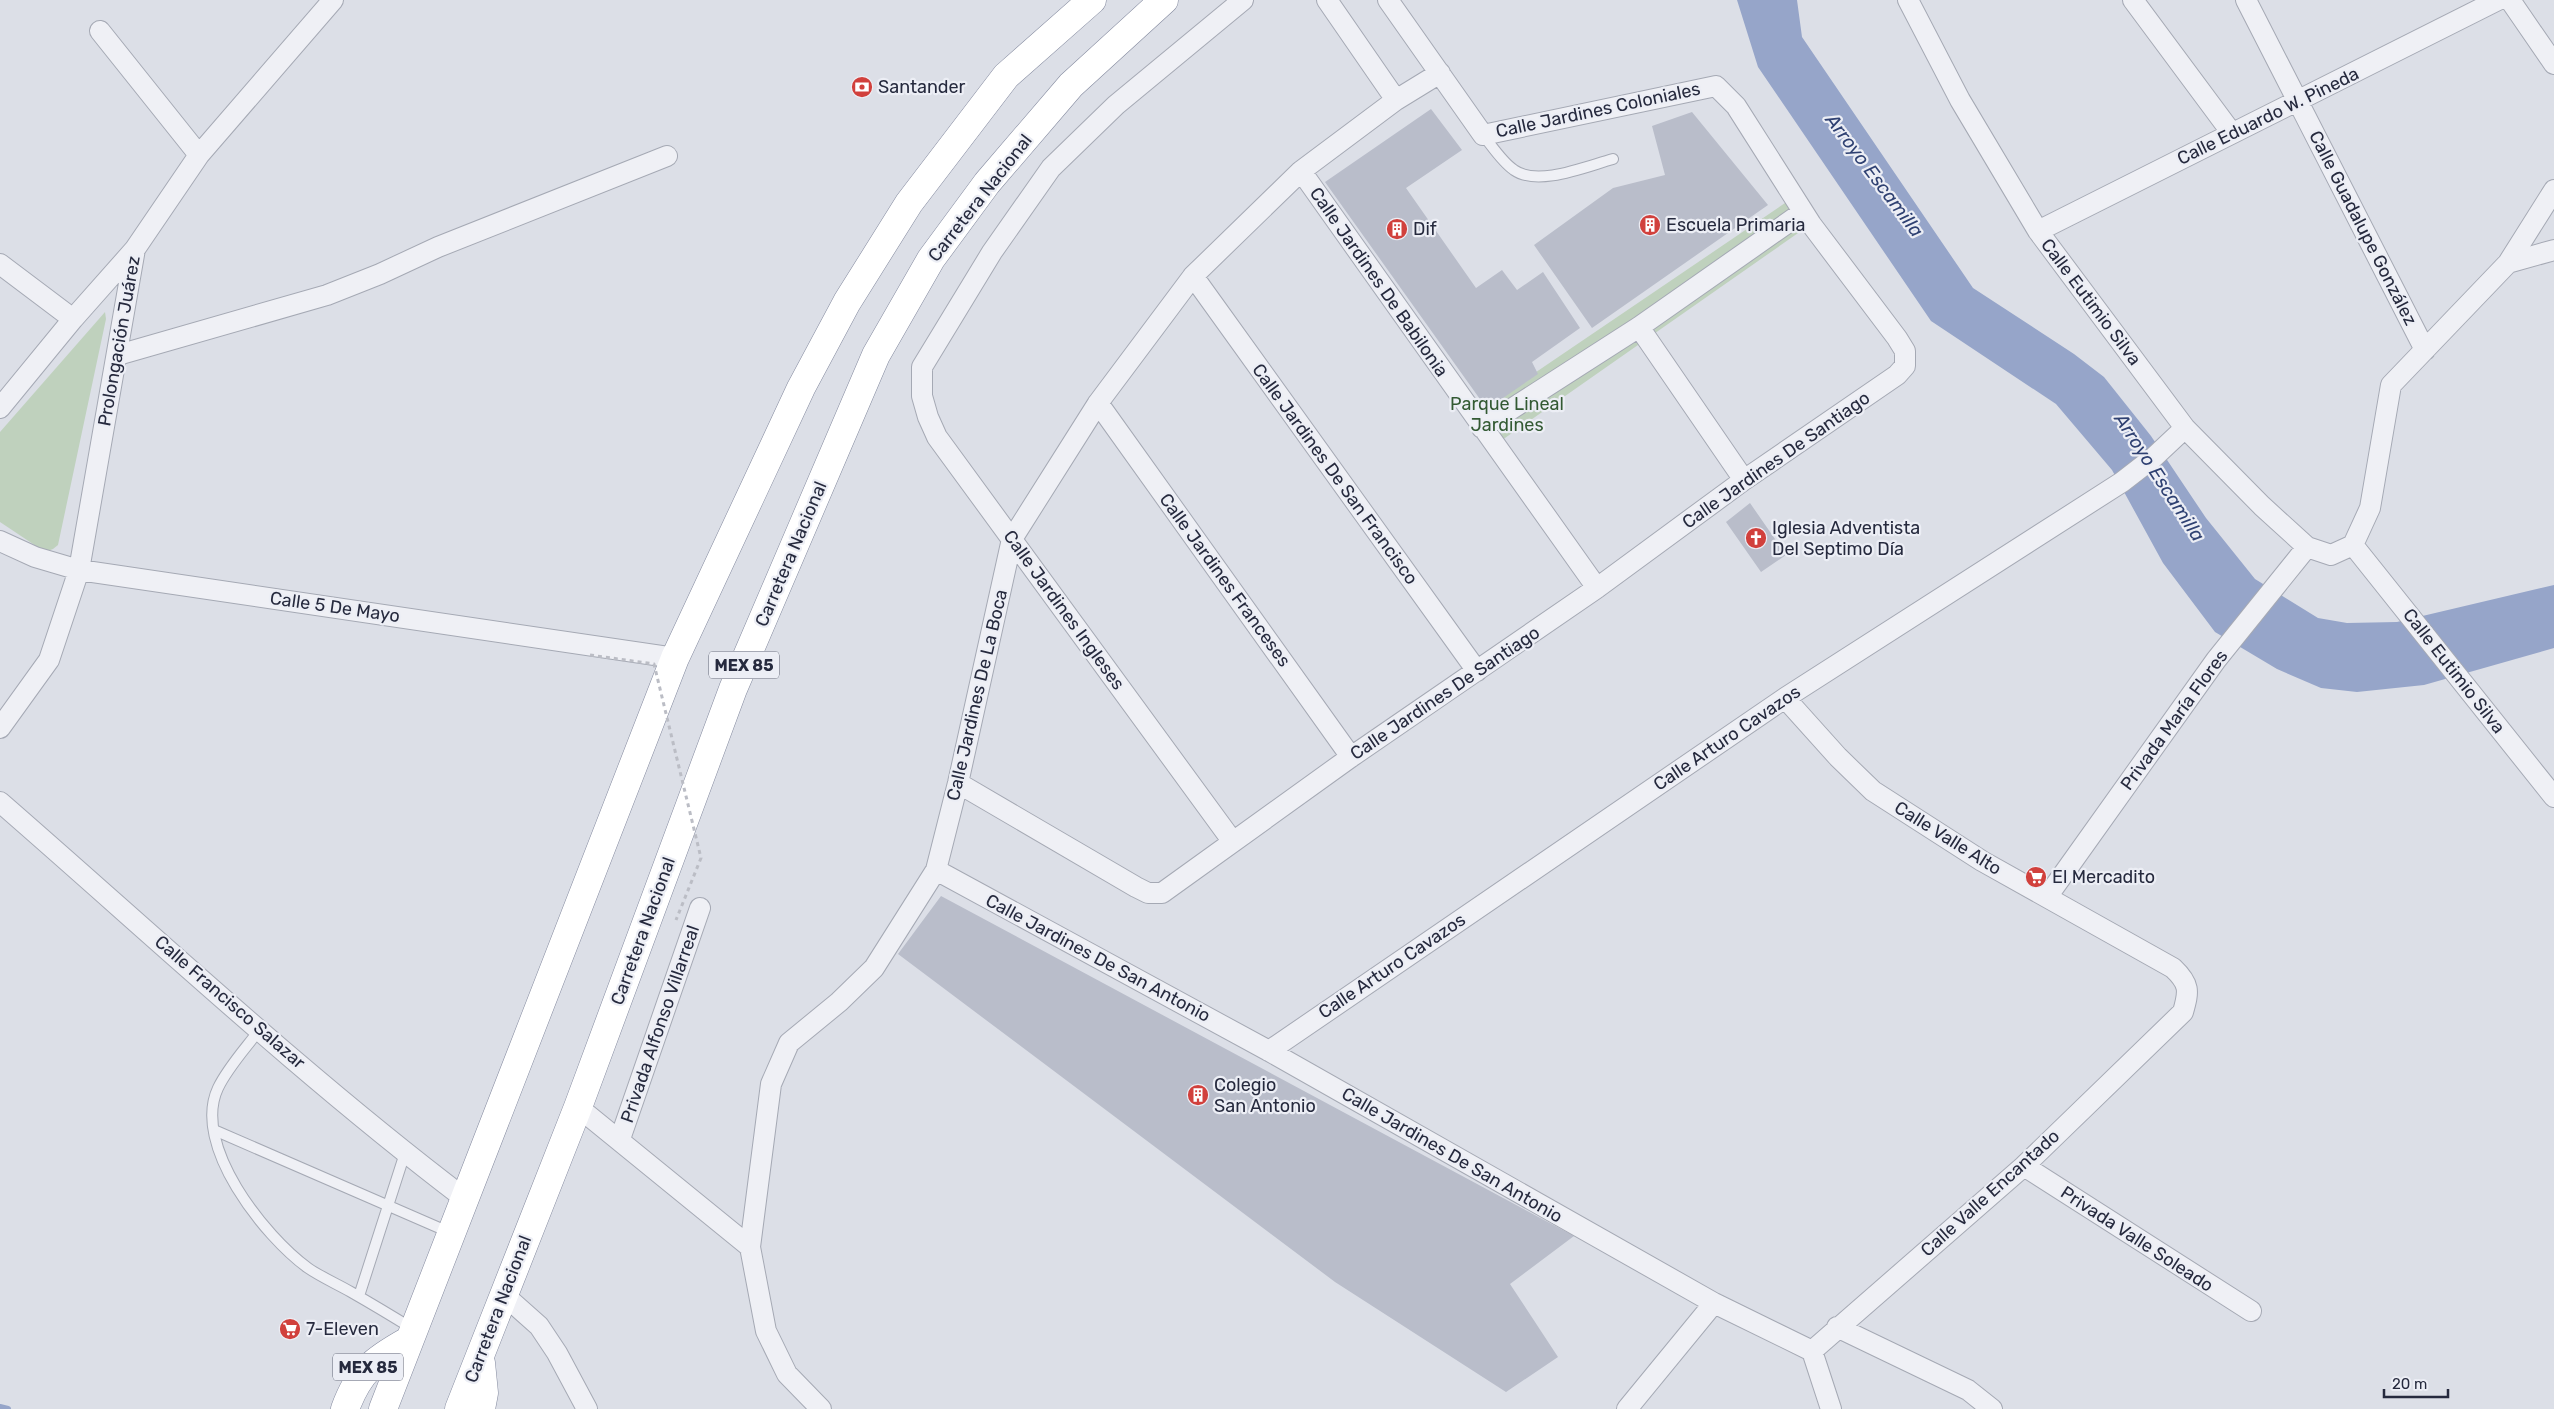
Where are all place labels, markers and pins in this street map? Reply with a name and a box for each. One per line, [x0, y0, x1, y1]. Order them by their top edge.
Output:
bank icon: Santander [850, 75, 874, 99]
place label: Santander [878, 76, 966, 98]
building icon: Escuela Primaria [1638, 213, 1662, 237]
place label: Escuela Primaria [1666, 214, 1805, 236]
building icon: Dif [1385, 217, 1409, 241]
place label: Dif [1413, 218, 1437, 240]
place label: Iglesia Adventista Del Septimo Día [1772, 517, 1920, 560]
church icon: Iglesia Adventista Del Septimo Día [1744, 526, 1768, 550]
supermarket icon: El Mercadito [2024, 865, 2048, 889]
place label: El Mercadito [2052, 866, 2155, 888]
place label: Colegio San Antonio [1214, 1074, 1316, 1117]
building icon: Colegio San Antonio [1186, 1083, 1210, 1107]
supermarket icon: 7-Eleven [278, 1317, 302, 1341]
place label: 7-Eleven [306, 1318, 379, 1340]

